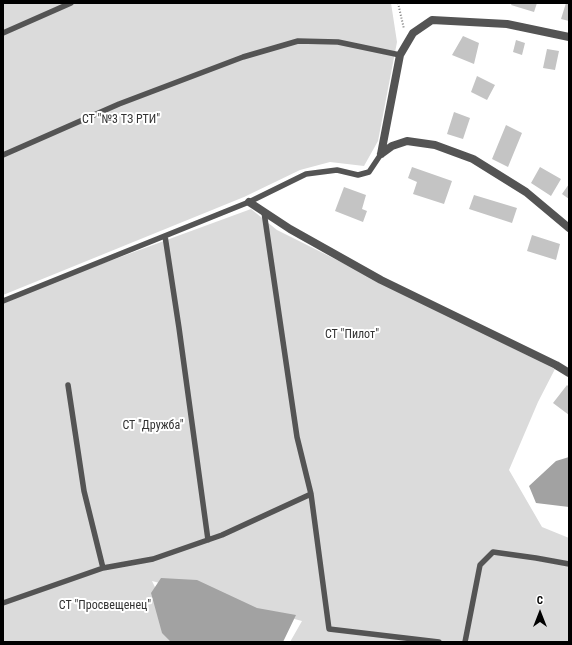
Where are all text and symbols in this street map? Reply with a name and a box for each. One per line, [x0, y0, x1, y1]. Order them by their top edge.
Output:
park label: СТ "№3 ТЗ РТИ" [82, 113, 160, 127]
park label: СТ "Пилот" [325, 328, 379, 342]
park label: СТ "Дружба" [122, 419, 184, 433]
north arrow [520, 593, 560, 633]
text: С [537, 594, 543, 607]
park label: СТ "Просвещенец" [59, 599, 151, 613]

